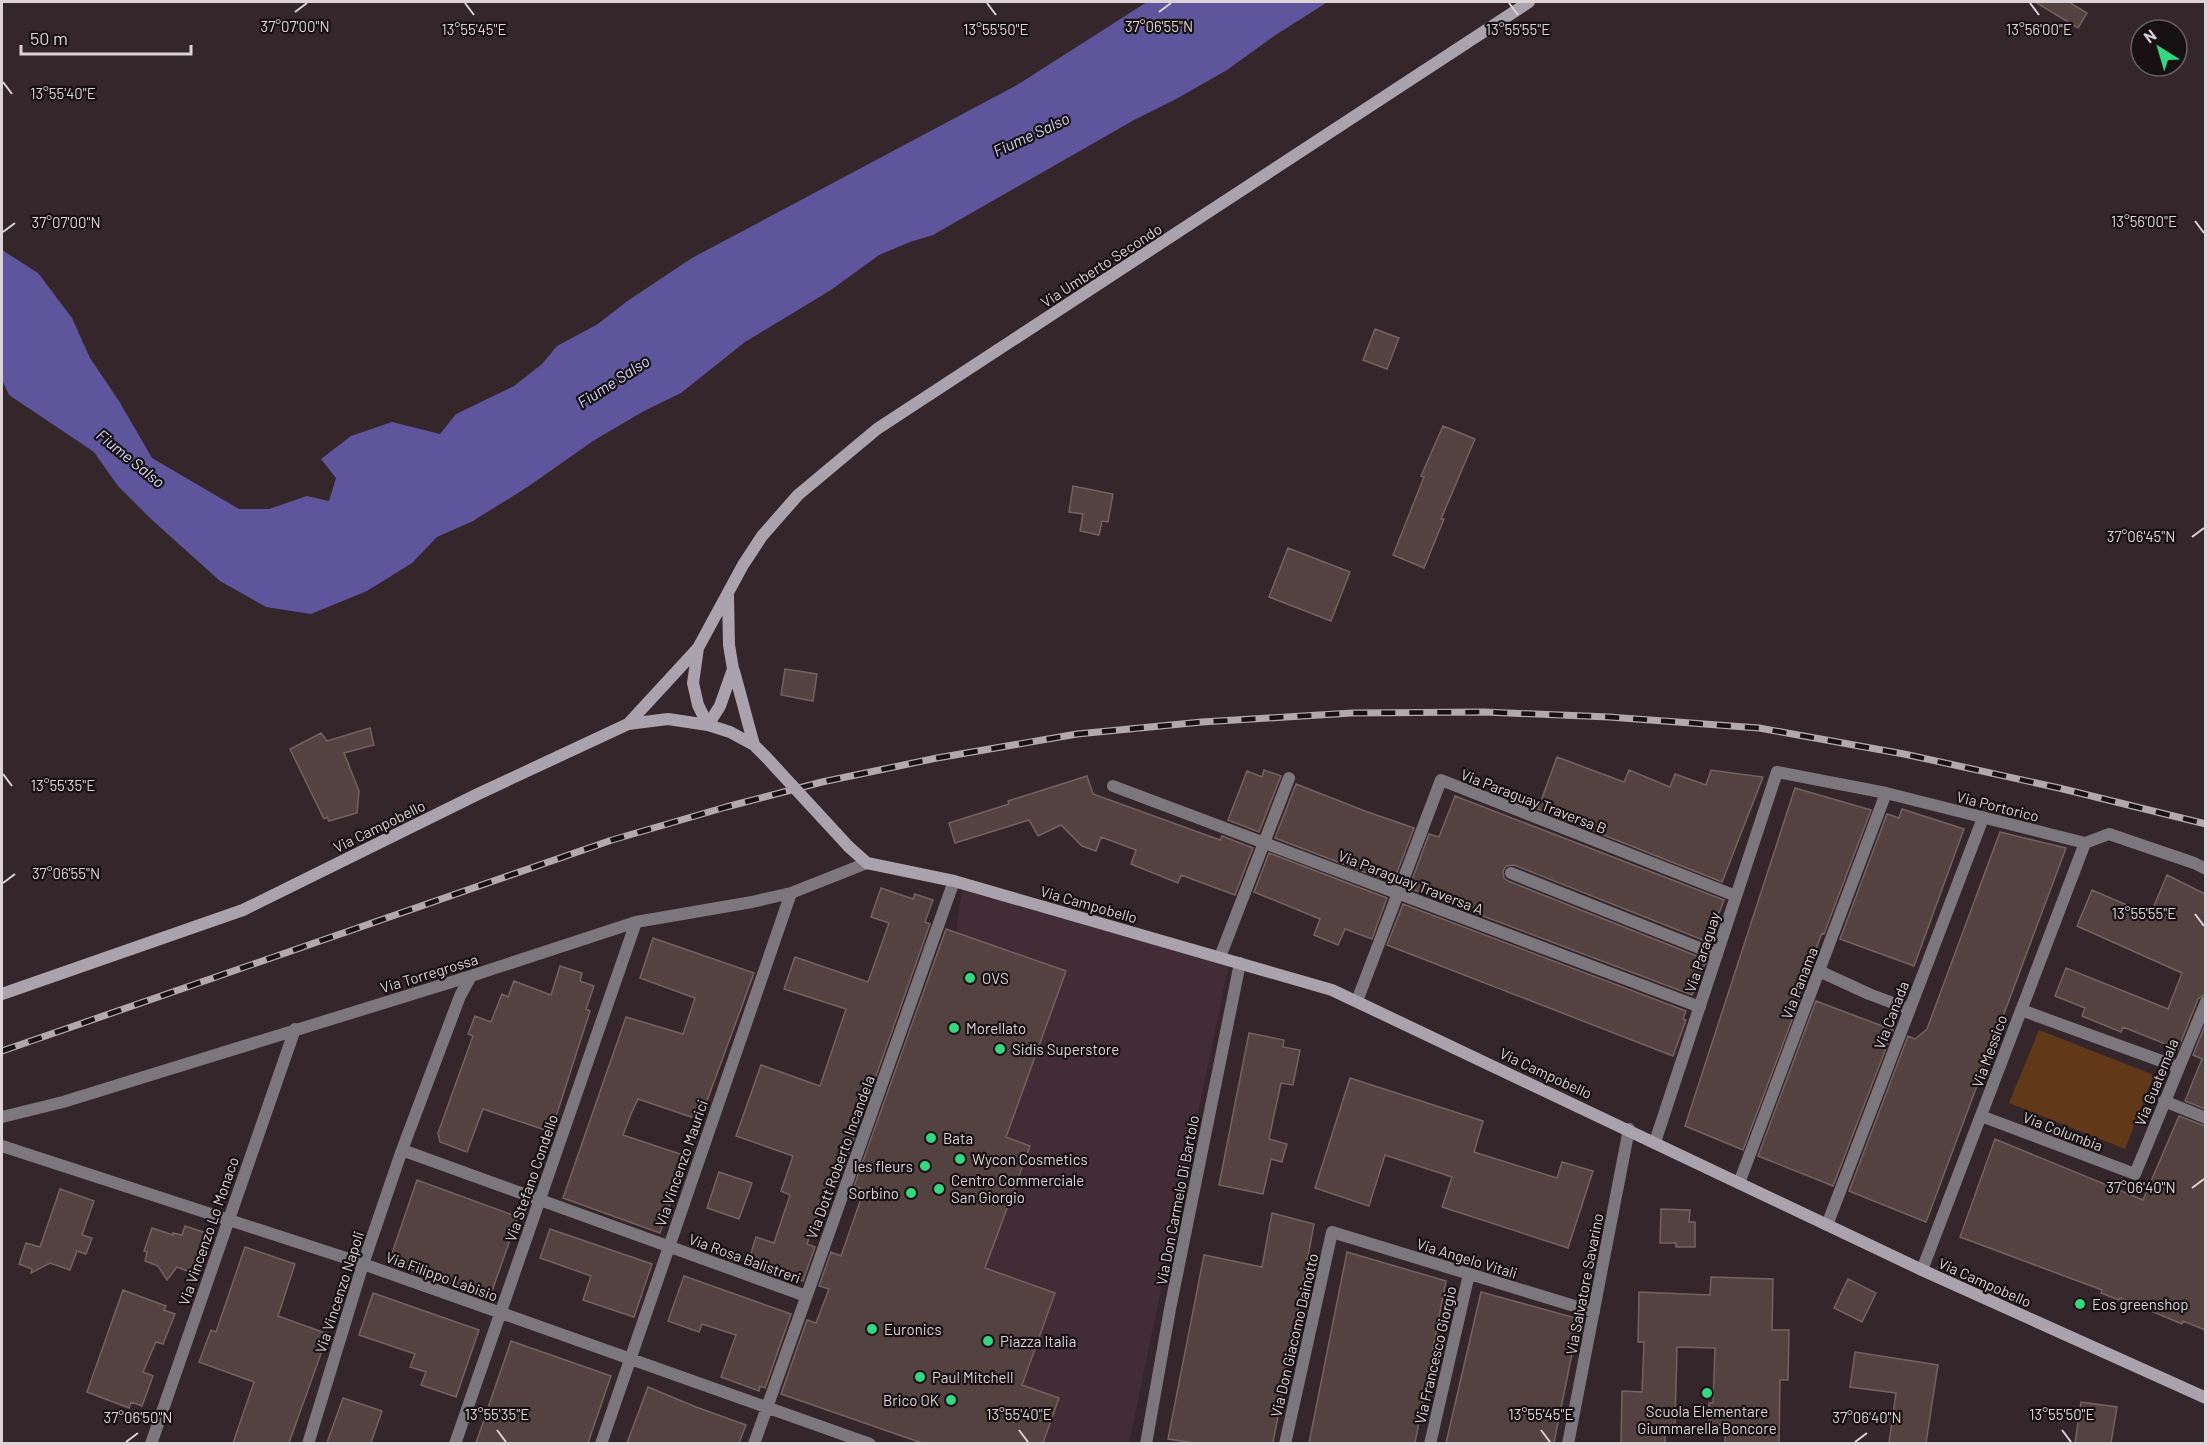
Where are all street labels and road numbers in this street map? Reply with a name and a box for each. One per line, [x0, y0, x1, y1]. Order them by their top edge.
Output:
street label: Via Umberto Secondo [1037, 219, 1165, 311]
street label: Via Paraguay Traversa B [1459, 765, 1609, 837]
street label: Via Portorico [1955, 787, 2041, 825]
street label: Via Campobello [330, 796, 428, 856]
street label: Via Paraguay Traversa A [1336, 846, 1486, 918]
street label: Via Campobello [1039, 882, 1139, 926]
street label: Via Paraguay [1681, 909, 1723, 994]
street label: Via Panama [1777, 944, 1821, 1022]
street label: Via Torregrossa [378, 950, 480, 996]
street label: Via Canada [1870, 978, 1912, 1052]
street label: Via Messico [1968, 1012, 2010, 1090]
street label: Via Guatemala [2130, 1036, 2182, 1128]
street label: Via Campobello [1497, 1044, 1595, 1102]
street label: Via Dott Roberto Incandela [802, 1073, 878, 1241]
street label: Via Vincenzo Maurici [651, 1097, 711, 1229]
street label: Via Columbia [2020, 1108, 2106, 1154]
street label: Via Stefano Condello [501, 1112, 561, 1244]
street label: Via Don Carmelo Di Bartolo [1152, 1114, 1202, 1286]
street label: Via Vincenzo Lo Monaco [174, 1154, 242, 1308]
street label: Via Salvatore Savarino [1561, 1212, 1607, 1356]
street label: Via Vincenzo Napoli [311, 1229, 367, 1355]
street label: Via Rosa Balistreri [686, 1229, 804, 1287]
street label: Via Angelo Vitali [1415, 1234, 1519, 1282]
street label: Via Filippo Labisio [383, 1247, 501, 1305]
street label: Via Don Giacomo Dainotto [1266, 1251, 1322, 1419]
street label: Via Campobello [1936, 1253, 2034, 1311]
street label: Via Francesco Giorgio [1410, 1284, 1460, 1426]

